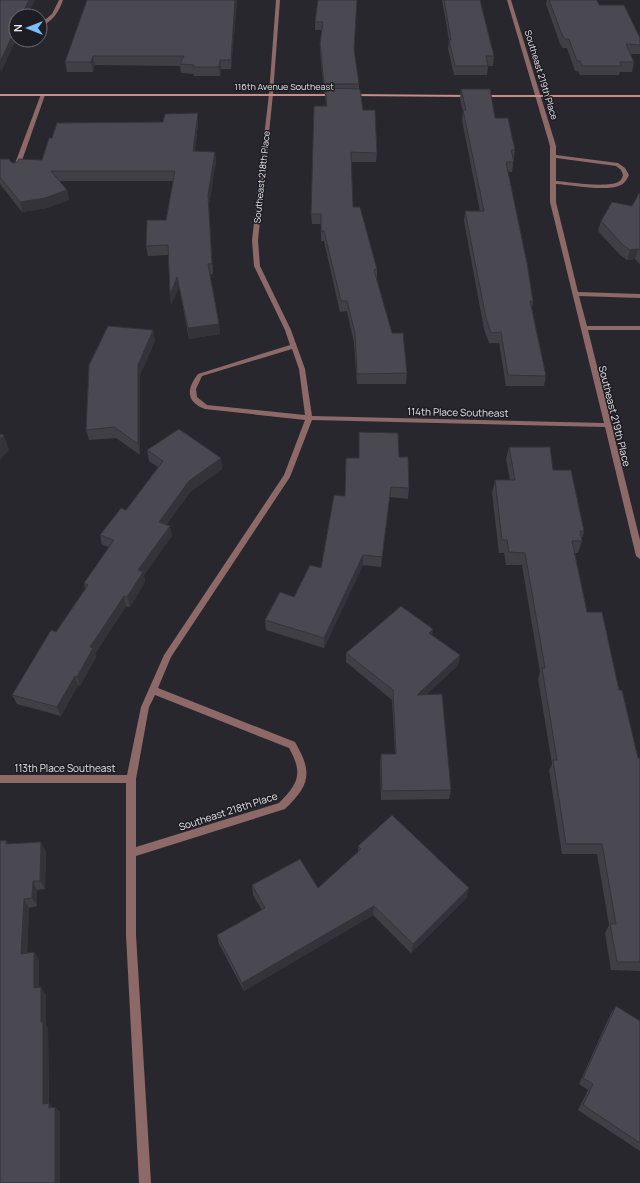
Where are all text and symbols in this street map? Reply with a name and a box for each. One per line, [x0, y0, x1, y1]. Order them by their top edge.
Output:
north arrow [8, 8, 48, 48]
text: N [10, 24, 25, 32]
street label: Southeast 219th Place [522, 28, 561, 121]
street label: 116th Avenue Southeast [234, 80, 334, 93]
street label: Southeast 218th Place [250, 130, 273, 224]
street label: Southeast 219th Place [596, 364, 634, 468]
street label: 114th Place Southeast [407, 404, 509, 420]
street label: 113th Place Southeast [15, 761, 115, 775]
street label: Southeast 218th Place [177, 788, 279, 834]

